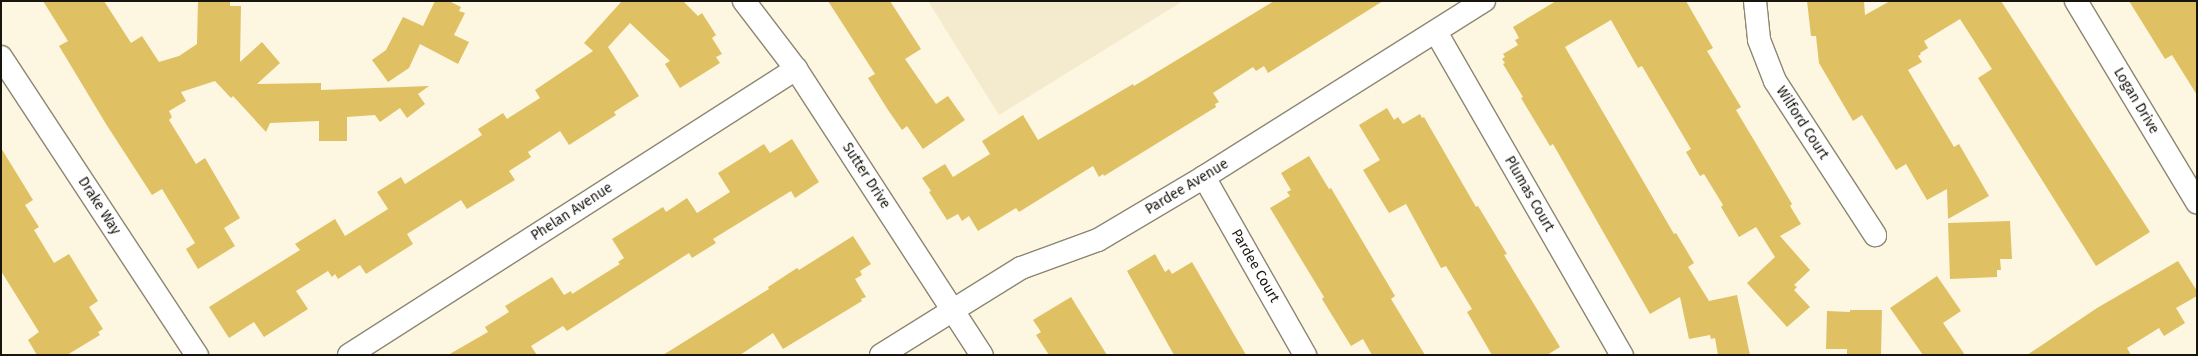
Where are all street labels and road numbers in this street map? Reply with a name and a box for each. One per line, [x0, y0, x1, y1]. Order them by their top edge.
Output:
street label: Logan Drive [2110, 65, 2162, 137]
street label: Wilford Court [1772, 83, 1832, 163]
street label: Sutter Drive [838, 140, 894, 212]
street label: Plumas Court [1501, 153, 1557, 235]
street label: Pardee Avenue [1142, 156, 1232, 218]
street label: Drake Way [74, 174, 124, 238]
street label: Phelan Avenue [528, 179, 616, 245]
street label: Pardee Court [1227, 226, 1283, 306]

